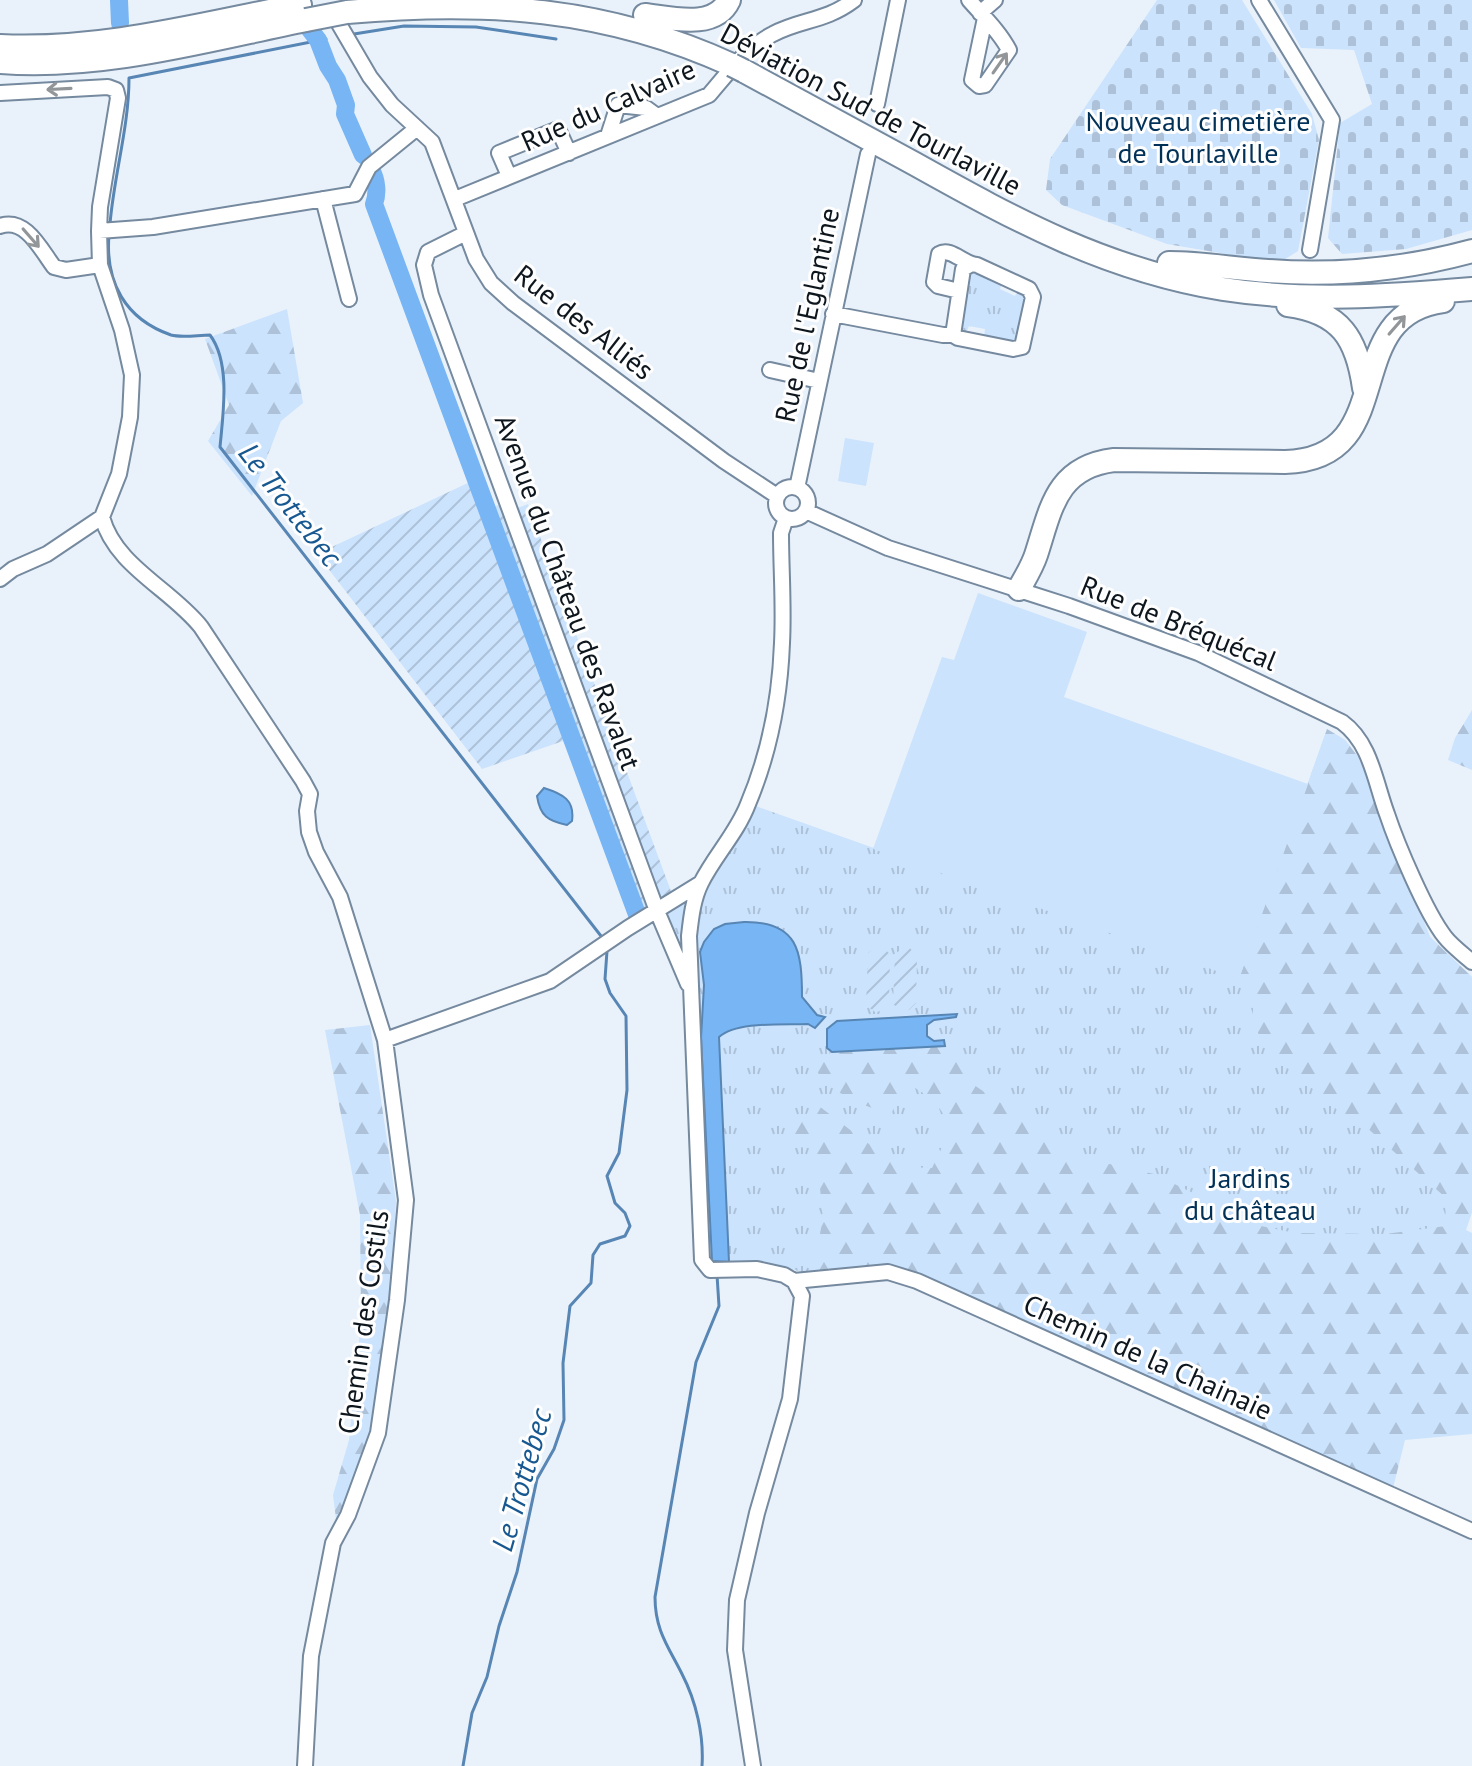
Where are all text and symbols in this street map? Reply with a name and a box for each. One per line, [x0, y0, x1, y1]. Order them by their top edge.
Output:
street label: Déviation Sud de Tourlaville [715, 14, 1028, 204]
street label: Rue du Calvaire [515, 50, 701, 159]
one-way arrow [992, 52, 1008, 74]
one-way arrow [46, 82, 73, 97]
park label: Nouveau cimetière de Tourlaville [1086, 102, 1310, 171]
street label: Rue de l'Eglantine [766, 204, 847, 425]
one-way arrow [22, 228, 40, 248]
street label: Rue des Alliés [507, 256, 662, 388]
one-way arrow [1388, 315, 1406, 335]
street label: Avenue du Château des Ravalet [487, 409, 650, 775]
water label: Le Trottebec [231, 434, 352, 574]
street label: Rue de Bréquécal [1076, 566, 1283, 679]
park label: Jardins du château [1184, 1159, 1316, 1228]
street label: Chemin des Costils [328, 1208, 397, 1436]
street label: Chemin de la Chainaie [1018, 1285, 1278, 1428]
water label: Le Trottebec [482, 1403, 560, 1556]

